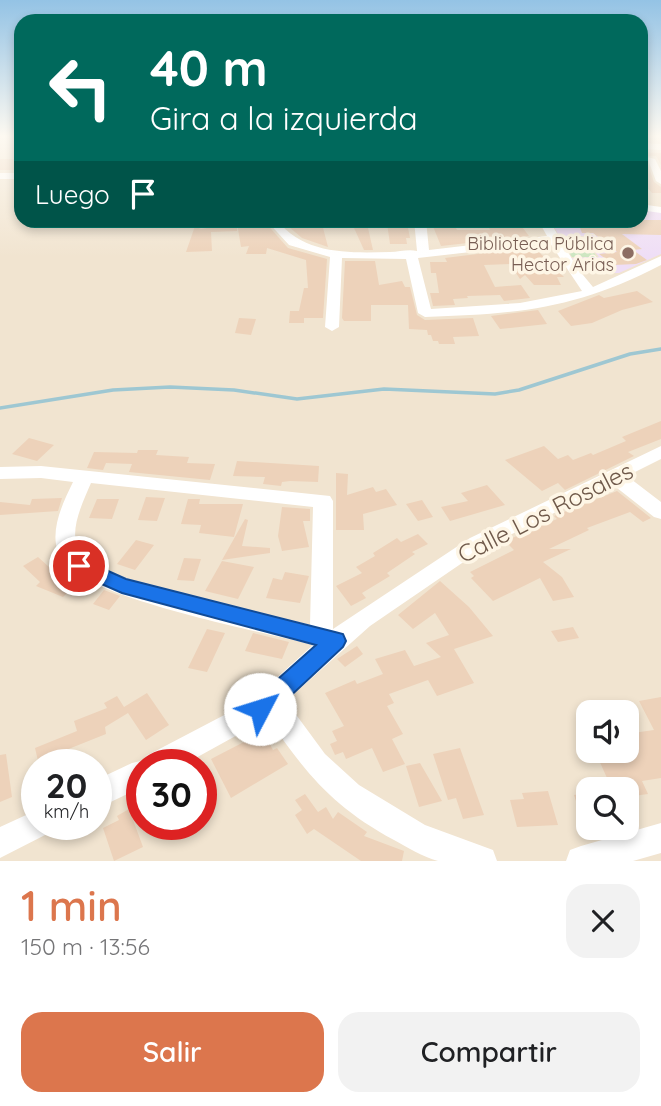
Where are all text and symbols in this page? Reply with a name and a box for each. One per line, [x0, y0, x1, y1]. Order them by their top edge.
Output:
text: 40 m [150, 37, 268, 98]
icon: left [35, 42, 126, 133]
text: Gira a la izquierda [150, 98, 418, 138]
icon: arrive [124, 175, 162, 213]
text: Luego [35, 178, 110, 211]
place label: Biblioteca Pública Hector Arias [467, 232, 614, 276]
marker: Biblioteca Pública Hector Arias [620, 245, 636, 261]
street label: Calle Los Rosales [452, 455, 638, 569]
pin [49, 536, 109, 596]
icon: arrive [60, 547, 98, 585]
position arrow [223, 672, 297, 746]
map controls [576, 700, 639, 840]
button: sound [576, 700, 639, 763]
speed limit sign: 30 [126, 749, 217, 840]
text: 20 [46, 763, 87, 807]
button: search [576, 777, 639, 840]
text: km/h [44, 800, 89, 823]
text: 1 min [21, 879, 122, 932]
button: close [566, 884, 640, 958]
text: 150 m · 13:56 [21, 932, 150, 961]
button: Salir [21, 1012, 324, 1092]
button: Compartir [338, 1012, 640, 1092]

